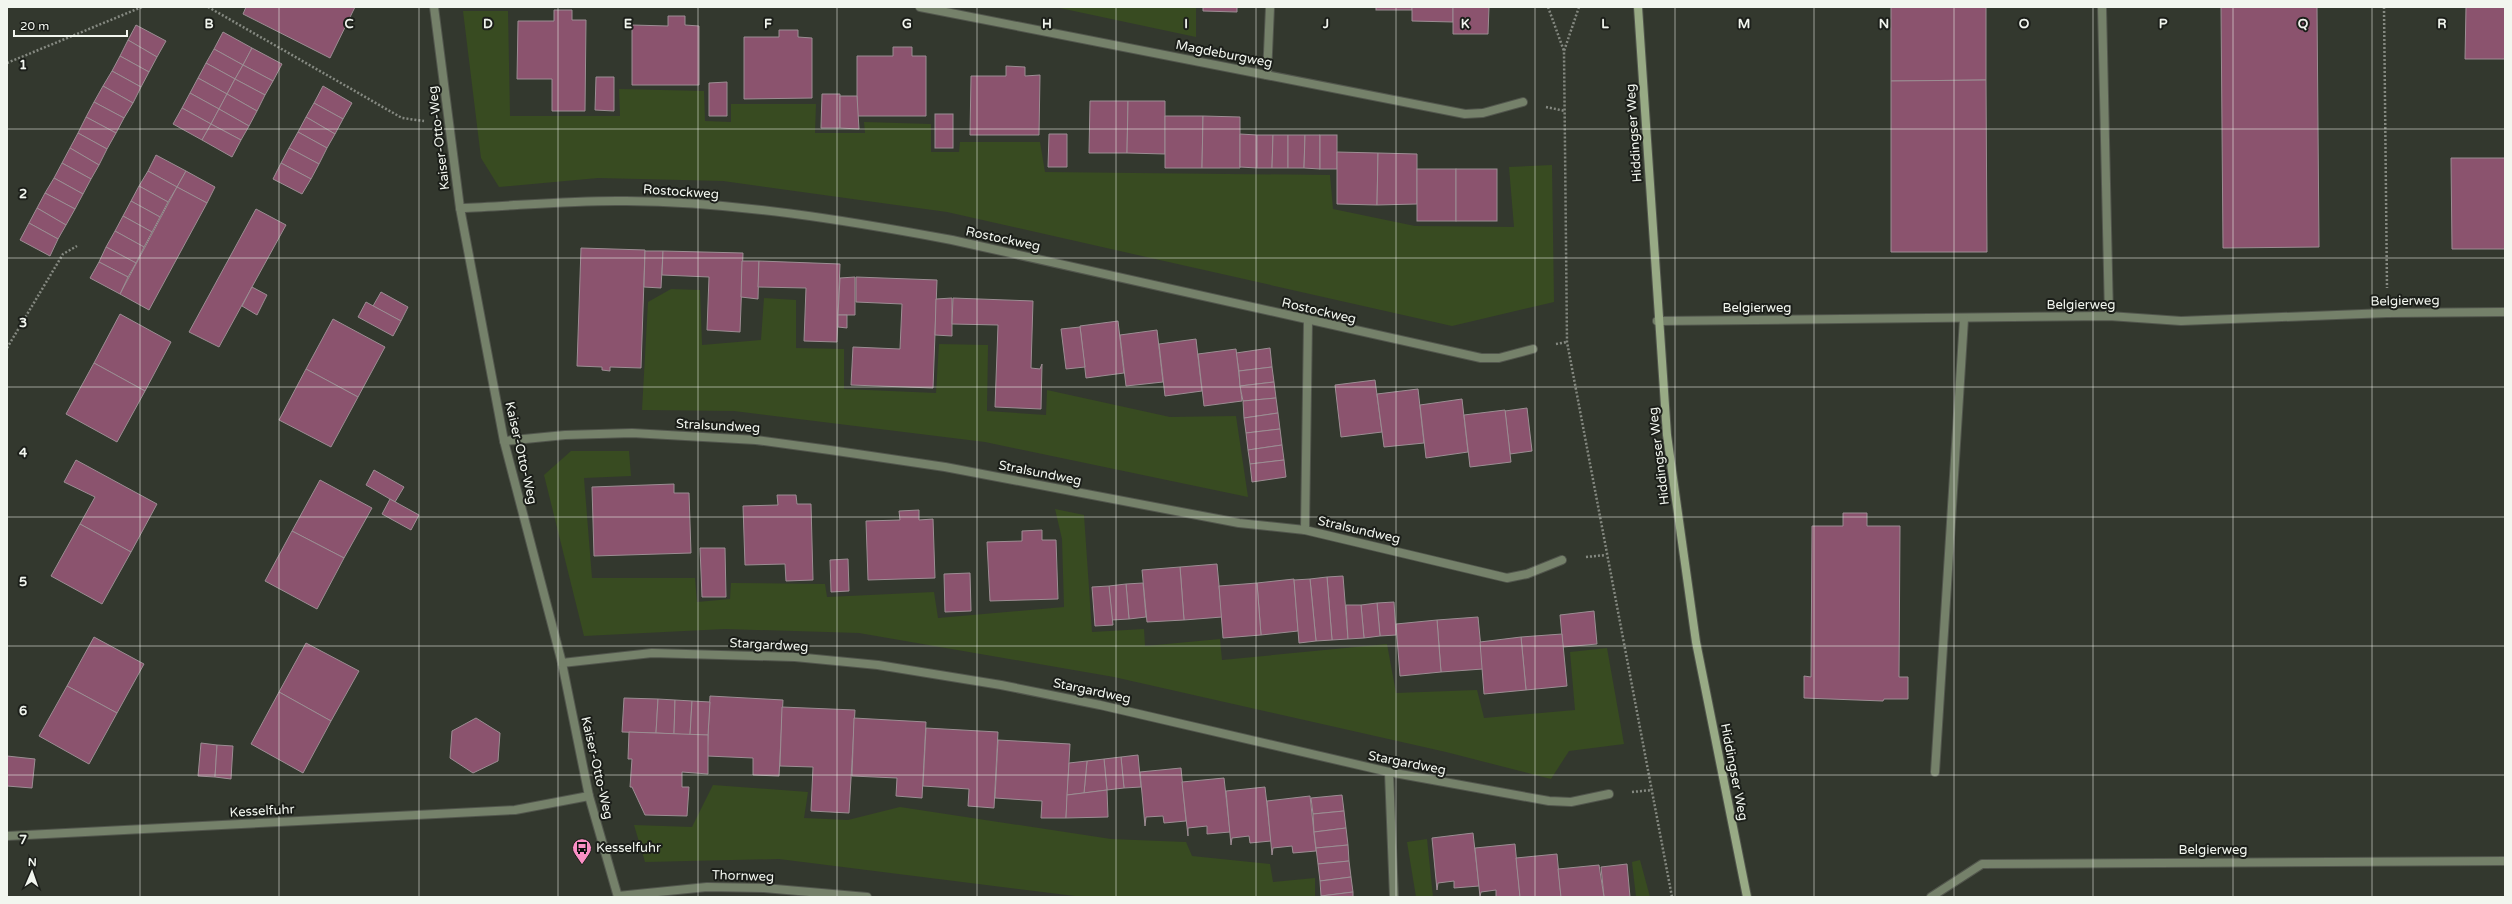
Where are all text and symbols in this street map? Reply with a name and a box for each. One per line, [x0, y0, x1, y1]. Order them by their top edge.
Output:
scale bar [14, 12, 127, 38]
text: B [204, 16, 214, 32]
text: C [344, 16, 354, 32]
text: D [483, 16, 493, 32]
text: E [624, 16, 632, 32]
text: F [764, 16, 772, 32]
text: G [902, 16, 912, 32]
text: H [1042, 16, 1052, 32]
text: I [1184, 16, 1188, 32]
text: J [1322, 16, 1329, 32]
text: K [1461, 16, 1470, 32]
text: L [1601, 16, 1609, 32]
text: M [1738, 16, 1750, 32]
text: N [1879, 16, 1889, 32]
text: O [2019, 16, 2030, 32]
text: P [2159, 16, 2168, 32]
text: Q [2298, 16, 2309, 32]
text: R [2437, 16, 2447, 32]
text: 20 m [20, 19, 49, 33]
street label: Magdeburgweg [1174, 37, 1274, 71]
text: 1 [19, 57, 27, 73]
street label: Hiddingser Weg [1623, 83, 1645, 183]
street label: Kaiser-Otto-Weg [425, 85, 453, 191]
street label: Rostockweg [643, 181, 719, 203]
text: 2 [19, 186, 27, 202]
street label: Rostockweg [964, 223, 1042, 255]
street label: Belgierweg [2370, 292, 2440, 310]
street label: Rostockweg [1280, 295, 1358, 327]
street label: Belgierweg [2046, 297, 2116, 313]
street label: Belgierweg [1722, 300, 1792, 316]
text: 3 [19, 315, 27, 331]
street label: Kaiser-Otto-Weg [501, 400, 541, 506]
street label: Hiddingser Weg [1645, 406, 1673, 506]
street label: Stralsundweg [676, 416, 760, 436]
text: 4 [19, 445, 28, 461]
street label: Stralsundweg [997, 457, 1083, 489]
street label: Stralsundweg [1316, 513, 1402, 547]
text: 5 [19, 574, 27, 590]
street label: Stargardweg [729, 635, 809, 655]
street label: Stargardweg [1052, 675, 1132, 707]
text: 6 [19, 703, 27, 719]
street label: Kaiser-Otto-Weg [577, 715, 617, 821]
street label: Hiddingser Weg [1717, 722, 1751, 822]
street label: Stargardweg [1367, 748, 1447, 778]
street label: Kesselfuhr [229, 801, 295, 821]
text: 7 [19, 832, 27, 848]
bus stop icon: Kesselfuhr [571, 837, 593, 865]
place label: Kesselfuhr [596, 840, 661, 856]
street label: Belgierweg [2178, 842, 2248, 858]
north arrow [12, 852, 52, 892]
text: N [28, 856, 37, 869]
street label: Thornweg [712, 867, 774, 885]

